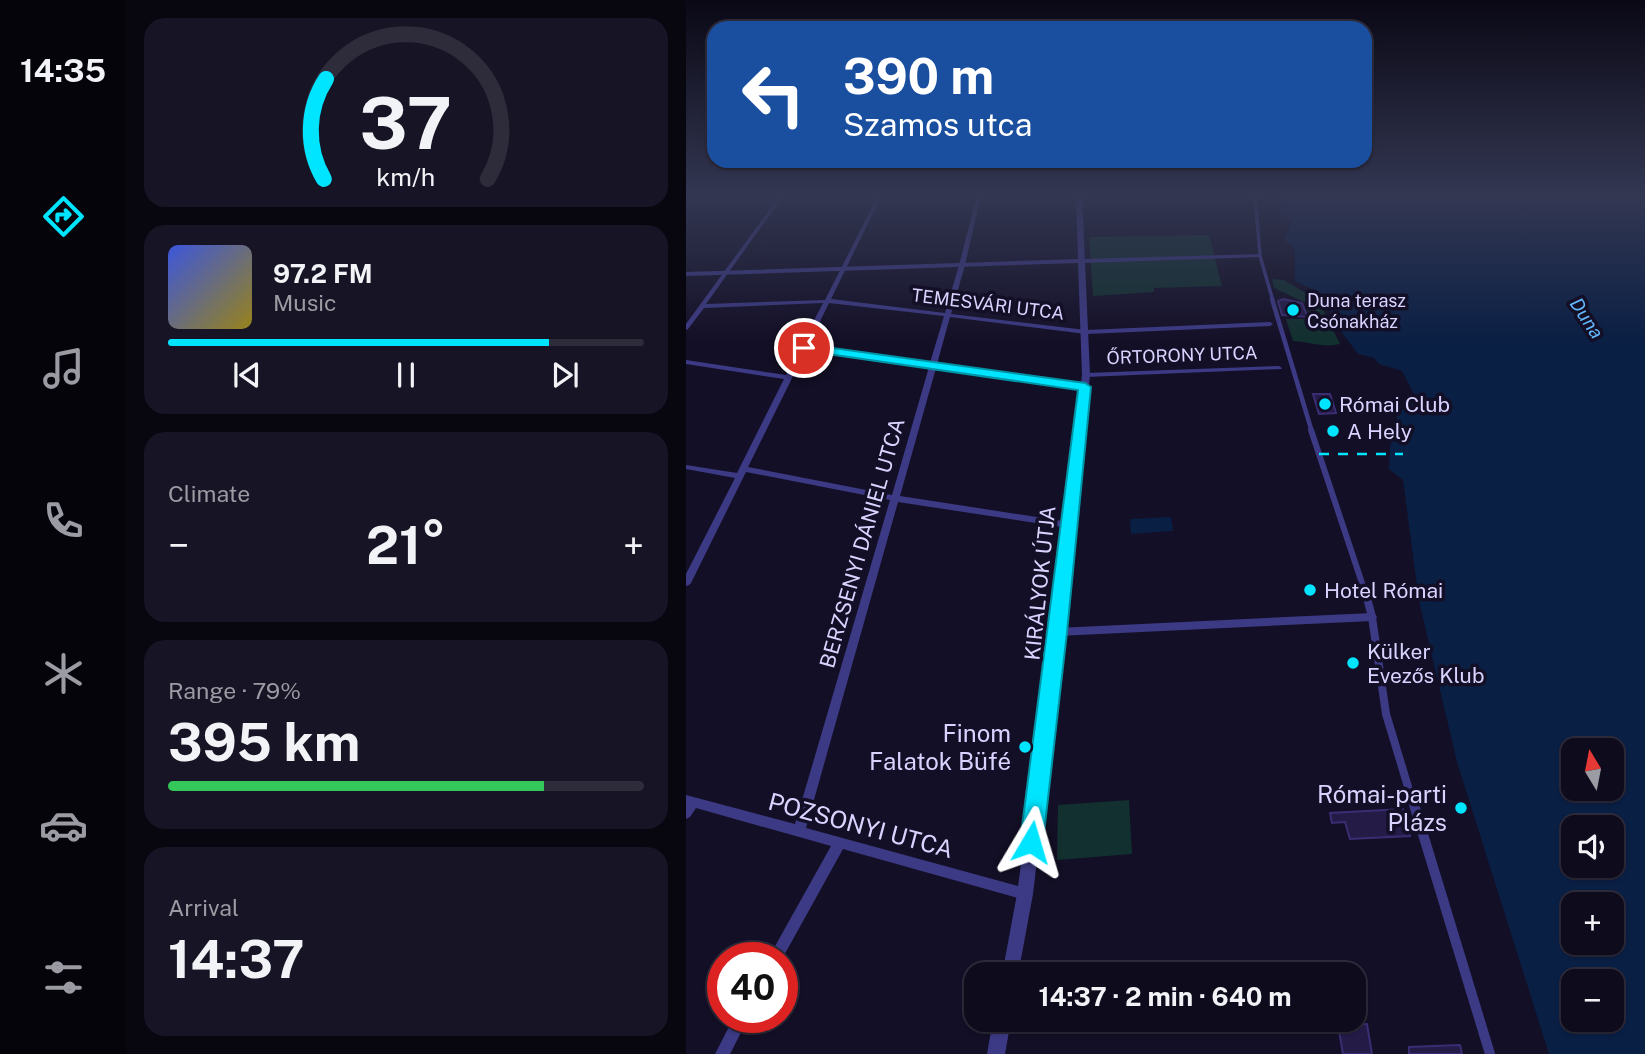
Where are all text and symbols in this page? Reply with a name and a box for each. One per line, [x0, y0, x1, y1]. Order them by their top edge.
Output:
text: 390 m [843, 47, 994, 105]
icon: left [728, 49, 819, 140]
text: 14:35 [20, 52, 106, 89]
text: 37 [360, 80, 452, 165]
text: Szamos utca [843, 106, 1032, 143]
text: km/h [377, 161, 435, 191]
icon: directions [39, 192, 88, 241]
text: 97.2 FM [273, 258, 373, 289]
street label: TEMESVÁRI UTCA [911, 283, 1066, 324]
text: Music [273, 289, 337, 316]
place label: Duna terasz Csónakház [1307, 290, 1406, 332]
water label: Duna [1566, 293, 1608, 343]
marker: Duna terasz Csónakház [1285, 302, 1301, 318]
pin [774, 318, 834, 378]
icon: arrive [785, 329, 823, 367]
street label: ŐRTORONY UTCA [1106, 341, 1258, 368]
icon: music [39, 344, 88, 393]
icon: previous [228, 356, 266, 394]
icon: pause [387, 356, 425, 394]
icon: next [546, 356, 584, 394]
place label: Római Club [1339, 392, 1450, 417]
marker: Római Club [1317, 396, 1333, 412]
street label: BERZSENYI DÁNIEL UTCA [814, 415, 910, 671]
place label: A Hely [1347, 419, 1412, 444]
marker: A Hely [1325, 423, 1341, 439]
text: Climate [168, 480, 250, 507]
icon: phone [39, 496, 88, 545]
street label: KIRÁLYOK ÚTJA [1019, 504, 1061, 662]
text: 21° [366, 515, 446, 576]
text: − [168, 523, 189, 568]
text: + [623, 523, 644, 568]
place label: Hotel Római [1324, 578, 1443, 603]
marker: Hotel Római [1302, 582, 1318, 598]
place label: Külker Evezős Klub [1367, 639, 1484, 688]
icon: climate [39, 649, 88, 698]
marker: Külker Evezős Klub [1345, 655, 1361, 671]
text: Range · 79% [168, 677, 301, 704]
text: 395 km [168, 712, 360, 773]
place label: Finom Falatok Büfé [869, 719, 1011, 775]
north arrow [1561, 738, 1624, 802]
map controls [1561, 738, 1624, 1032]
marker: Finom Falatok Büfé [1017, 739, 1033, 755]
place label: Római-parti Plázs [1317, 780, 1447, 836]
street label: POZSONYI UTCA [765, 787, 957, 863]
marker: Római-parti Plázs [1453, 800, 1469, 816]
icon: car [39, 801, 88, 850]
position arrow [994, 805, 1068, 879]
button: sound [1561, 815, 1624, 878]
button: + [1561, 892, 1624, 955]
text: Arrival [168, 894, 239, 921]
text: 14:37 [168, 929, 305, 990]
speed limit sign: 40 [707, 942, 798, 1033]
icon: filters [39, 953, 88, 1002]
button: − [1561, 969, 1624, 1032]
text: 14:37 · 2 min · 640 m [1038, 981, 1292, 1012]

